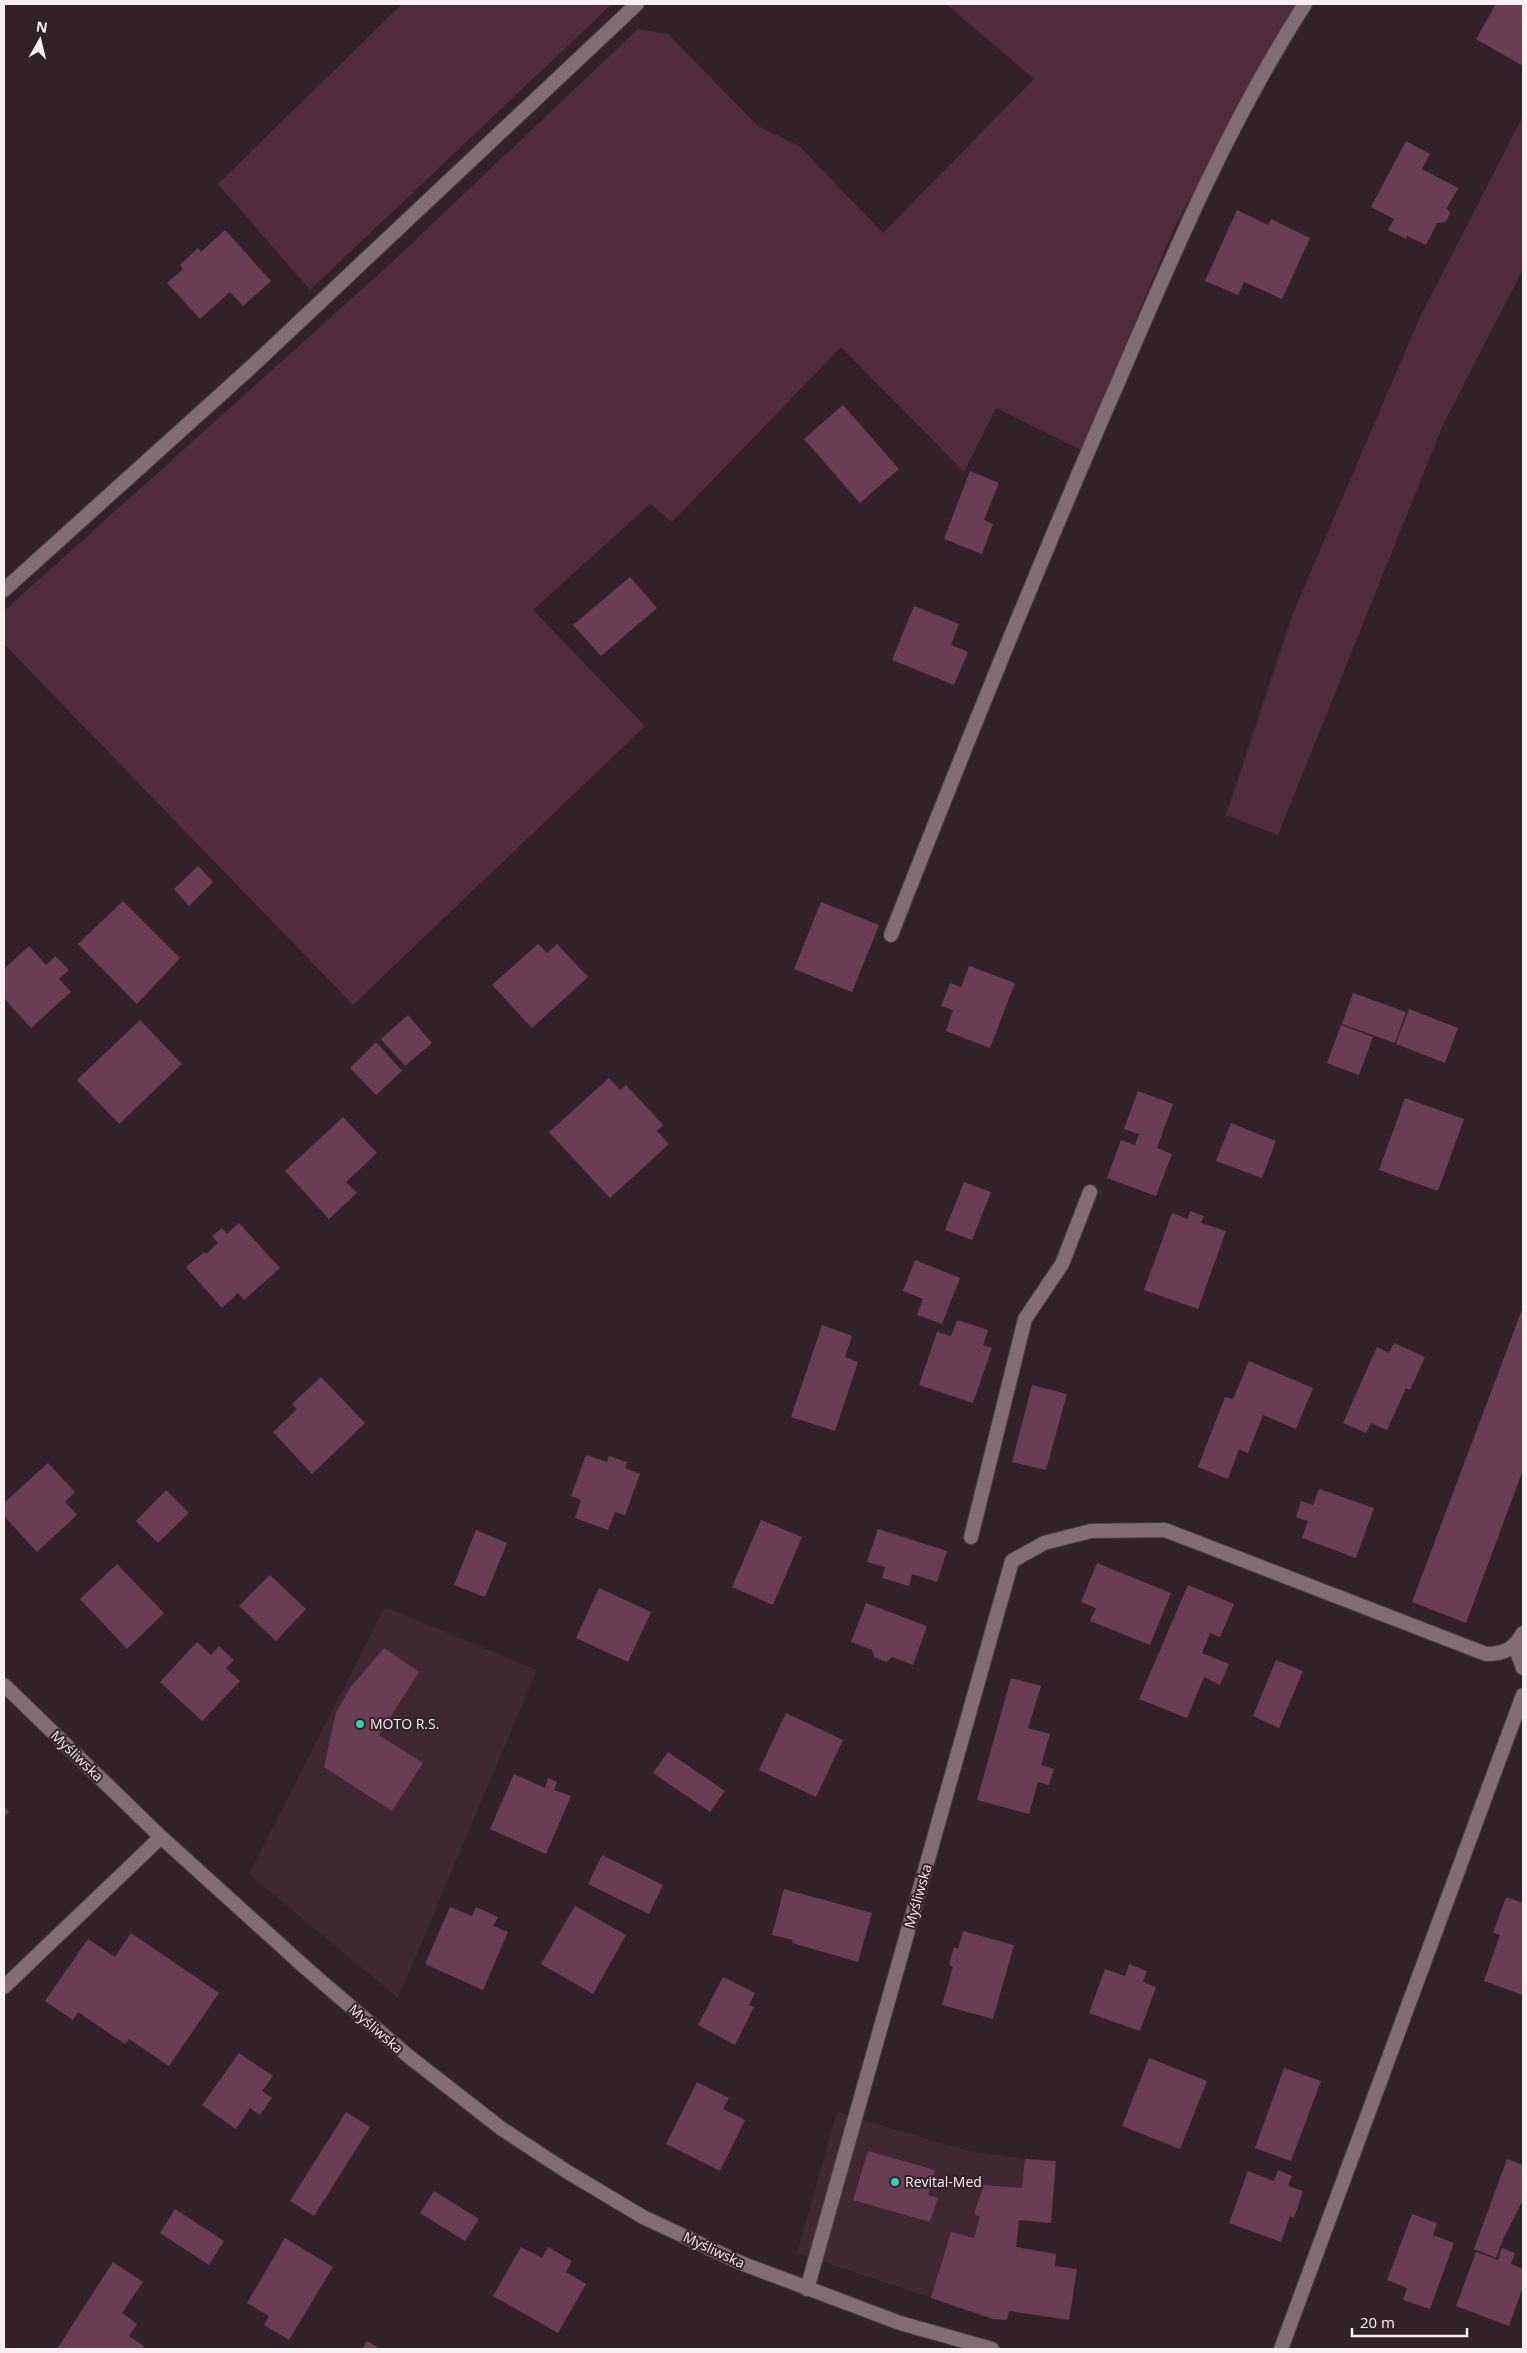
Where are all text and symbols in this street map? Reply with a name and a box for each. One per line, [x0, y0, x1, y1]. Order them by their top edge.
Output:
north arrow [15, 15, 65, 65]
text: N [35, 16, 49, 37]
place label: MOTO R.S. [370, 1714, 439, 1733]
marker: MOTO R.S. [354, 1718, 366, 1730]
street label: Myśliwska [47, 1726, 108, 1785]
street label: Myśliwska [899, 1862, 936, 1930]
street label: Myśliwska [345, 2000, 407, 2057]
place label: Revital-Med [905, 2172, 982, 2191]
marker: Revital-Med [889, 2176, 901, 2188]
street label: Myśliwska [680, 2227, 748, 2272]
scale bar [1352, 2306, 1467, 2338]
text: 20 m [1360, 2312, 1395, 2332]

